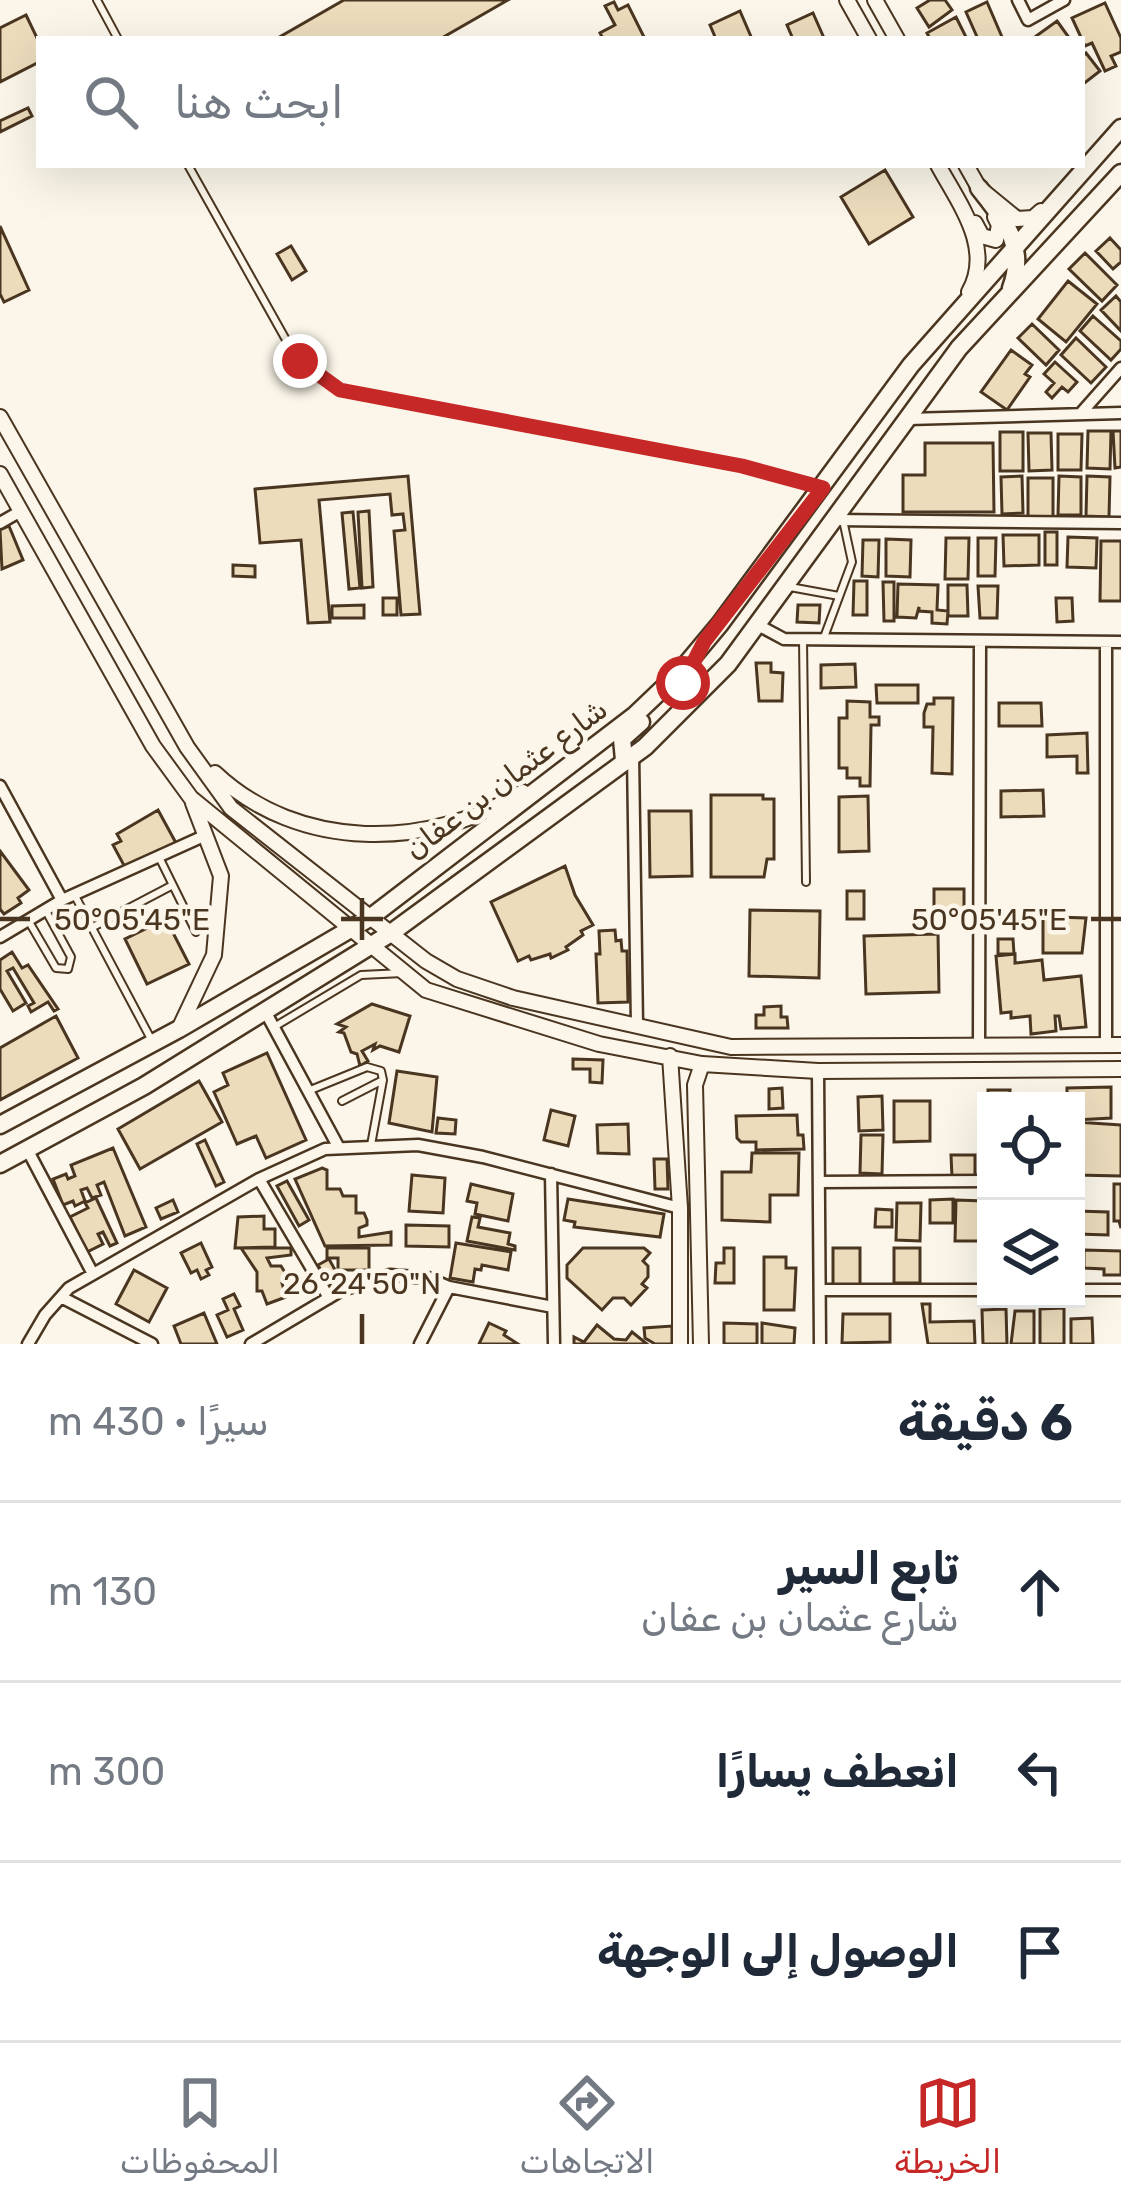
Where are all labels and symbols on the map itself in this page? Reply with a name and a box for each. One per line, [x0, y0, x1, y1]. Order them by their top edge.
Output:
route end [273, 334, 327, 388]
route start [656, 656, 710, 710]
street label: شارع عثمان بن عفان [397, 691, 616, 869]
text: 50°05'45"E [54, 902, 210, 938]
text: 50°05'45"E [911, 902, 1067, 938]
text: 26°24'50"N [283, 1266, 441, 1302]

